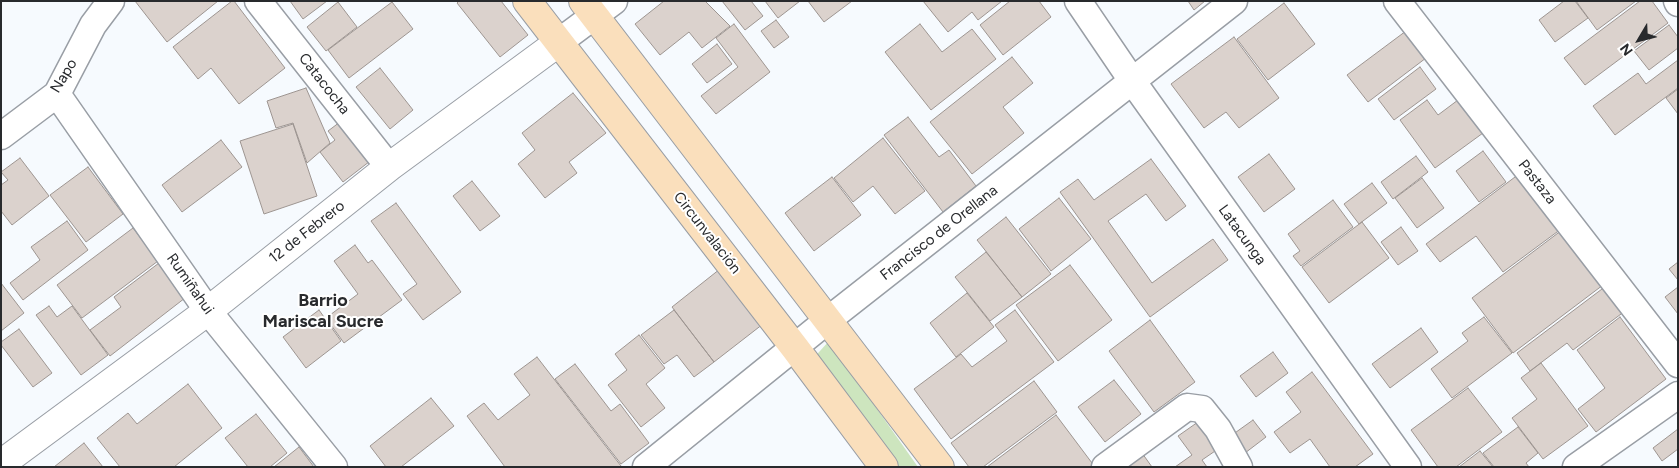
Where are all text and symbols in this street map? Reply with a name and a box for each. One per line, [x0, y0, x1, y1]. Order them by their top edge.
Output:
north arrow [1614, 15, 1664, 65]
text: N [1617, 40, 1637, 59]
street label: Catacocha [295, 50, 353, 118]
street label: Napo [47, 56, 81, 96]
street label: Pastaza [1514, 156, 1560, 208]
street label: Francisco de Orellana [877, 182, 1001, 284]
street label: Circunvalación [669, 188, 745, 278]
street label: 12 de Febrero [266, 197, 348, 267]
street label: Latacunga [1214, 201, 1270, 269]
street label: Rumiñahui [162, 250, 218, 318]
district label: Barrio Mariscal Sucre [263, 290, 383, 332]

